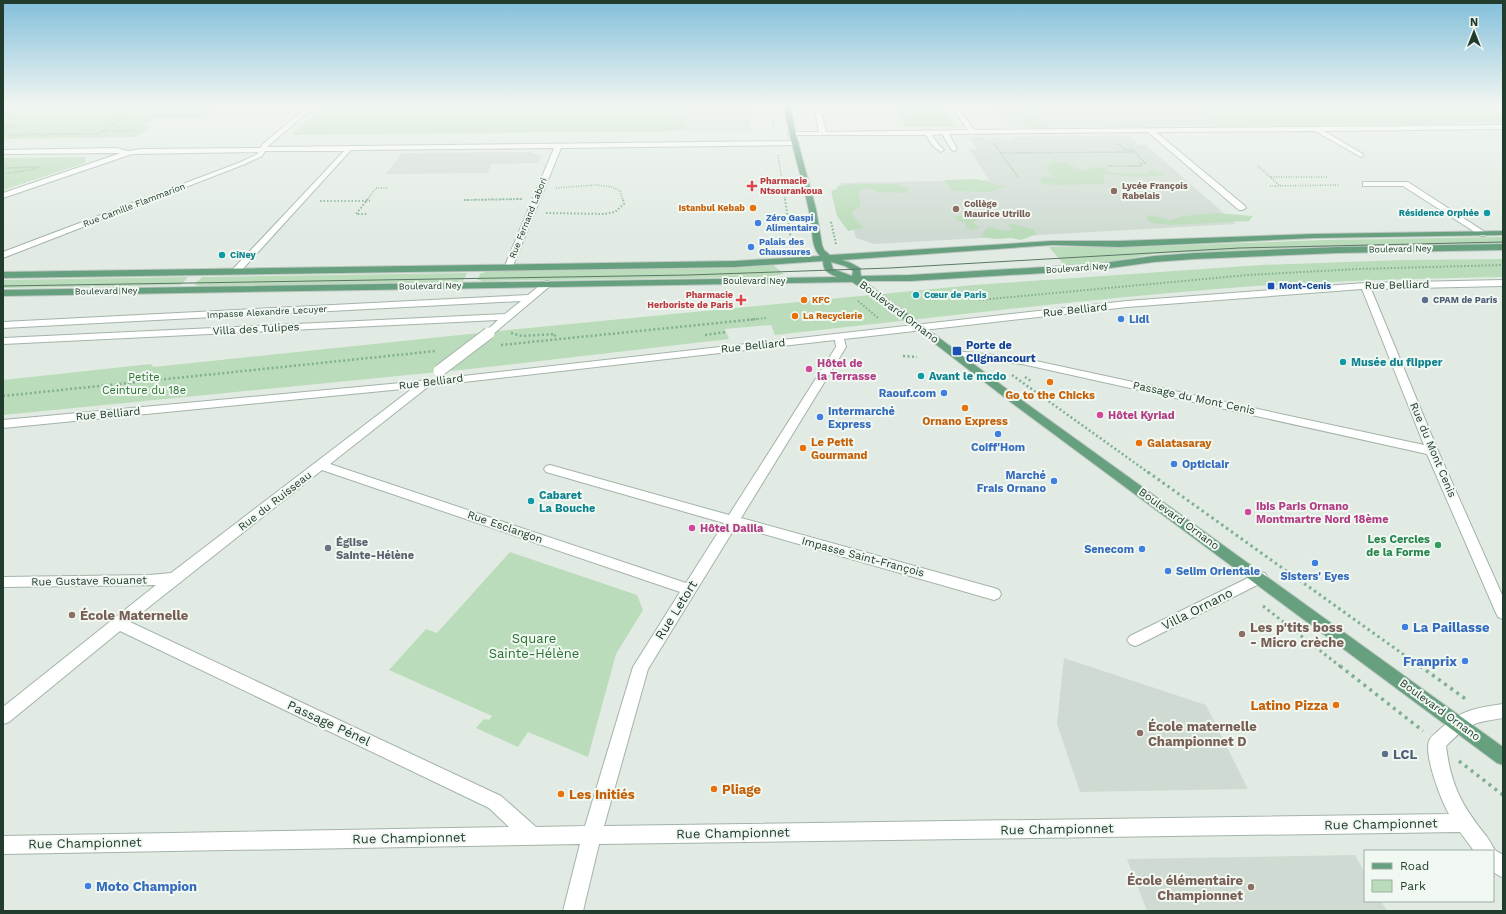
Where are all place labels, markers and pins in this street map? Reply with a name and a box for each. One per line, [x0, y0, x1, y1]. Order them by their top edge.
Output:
place label: Pharmacie Ntsourankoua [760, 176, 823, 196]
marker: Pharmacie Ntsourankoua [747, 181, 757, 191]
place label: Lycée François Rabelais [1122, 181, 1188, 201]
marker: Lycée François Rabelais [1109, 186, 1119, 196]
place label: Collège Maurice Utrillo [964, 199, 1031, 219]
place label: Istanbul Kebab [678, 203, 745, 213]
marker: Istanbul Kebab [748, 203, 758, 213]
marker: Collège Maurice Utrillo [951, 204, 961, 214]
place label: Résidence Orphée [1399, 208, 1479, 218]
marker: Résidence Orphée [1482, 208, 1492, 218]
place label: Zéro Gaspi Alimentaire [766, 213, 818, 233]
marker: Zéro Gaspi Alimentaire [753, 218, 763, 228]
place label: Palais des Chaussures [759, 237, 811, 257]
marker: Palais des Chaussures [746, 242, 756, 252]
marker: CiNey [217, 250, 227, 260]
place label: CiNey [230, 250, 256, 260]
marker: Mont-Cenis [1266, 281, 1276, 291]
place label: Mont-Cenis [1279, 281, 1331, 291]
place label: Pharmacie Herboriste de Paris [647, 290, 733, 310]
marker: Cœur de Paris [911, 290, 921, 300]
place label: Cœur de Paris [924, 290, 987, 300]
marker: Pharmacie Herboriste de Paris [736, 295, 746, 305]
marker: KFC [799, 295, 809, 305]
place label: KFC [812, 295, 830, 305]
marker: CPAM de Paris [1420, 295, 1430, 305]
place label: CPAM de Paris [1433, 295, 1498, 305]
marker: La Recyclerie [790, 311, 800, 321]
place label: La Recyclerie [803, 311, 862, 321]
place label: Lidl [1129, 313, 1150, 326]
marker: Lidl [1116, 314, 1126, 324]
place label: Porte de Clignancourt [966, 339, 1036, 365]
marker: Porte de Clignancourt [951, 345, 963, 357]
place label: Musée du flipper [1351, 356, 1443, 369]
place label: Hôtel de la Terrasse [817, 357, 876, 383]
marker: Musée du flipper [1338, 357, 1348, 367]
marker: Hôtel de la Terrasse [804, 364, 814, 374]
place label: Avant le mcdo [929, 370, 1007, 383]
marker: Avant le mcdo [916, 371, 926, 381]
marker: Go to the Chicks [1045, 377, 1055, 387]
place label: Raouf.com [879, 387, 936, 400]
marker: Raouf.com [939, 388, 949, 398]
place label: Go to the Chicks [1005, 389, 1095, 402]
marker: Ornano Express [960, 403, 970, 413]
place label: Intermarché Express [828, 405, 895, 431]
place label: Hôtel Kyriad [1108, 409, 1175, 422]
marker: Hôtel Kyriad [1095, 410, 1105, 420]
marker: Intermarché Express [815, 412, 825, 422]
place label: Ornano Express [922, 415, 1008, 428]
marker: Coiff'Hom [993, 429, 1003, 439]
place label: Le Petit Gourmand [811, 436, 868, 462]
place label: Galatasaray [1147, 437, 1212, 450]
marker: Galatasaray [1134, 438, 1144, 448]
place label: Coiff'Hom [971, 441, 1025, 454]
marker: Le Petit Gourmand [798, 443, 808, 453]
place label: Opticlair [1182, 458, 1229, 471]
marker: Opticlair [1169, 459, 1179, 469]
place label: Marché Frais Ornano [977, 469, 1046, 495]
marker: Marché Frais Ornano [1049, 476, 1059, 486]
place label: Cabaret La Bouche [539, 489, 595, 515]
marker: Cabaret La Bouche [526, 496, 536, 506]
place label: Ibis Paris Ornano Montmartre Nord 18ème [1256, 500, 1389, 526]
marker: Ibis Paris Ornano Montmartre Nord 18ème [1243, 507, 1253, 517]
place label: Hôtel Dalila [700, 522, 764, 535]
marker: Hôtel Dalila [687, 523, 697, 533]
place label: Les Cercles de la Forme [1366, 533, 1430, 559]
place label: Église Sainte-Hélène [336, 536, 414, 562]
marker: Les Cercles de la Forme [1433, 540, 1443, 550]
marker: Église Sainte-Hélène [323, 543, 333, 553]
place label: Senecom [1084, 543, 1134, 556]
marker: Senecom [1137, 544, 1147, 554]
marker: Sisters' Eyes [1310, 558, 1320, 568]
place label: Selim Orientale [1176, 565, 1260, 578]
marker: Selim Orientale [1163, 566, 1173, 576]
place label: Sisters' Eyes [1281, 570, 1350, 583]
place label: École Maternelle [80, 607, 189, 623]
marker: École Maternelle [67, 610, 77, 620]
place label: Les p'tits boss - Micro crèche [1250, 620, 1344, 650]
place label: La Paillasse [1413, 620, 1490, 635]
marker: La Paillasse [1400, 622, 1410, 632]
marker: Les p'tits boss - Micro crèche [1237, 629, 1247, 639]
place label: Franprix [1403, 654, 1457, 669]
marker: Franprix [1460, 656, 1470, 666]
place label: Latino Pizza [1250, 698, 1328, 713]
marker: Latino Pizza [1331, 700, 1341, 710]
place label: École maternelle Championnet D [1148, 718, 1257, 749]
marker: École maternelle Championnet D [1135, 728, 1145, 738]
place label: LCL [1393, 747, 1417, 762]
marker: LCL [1380, 749, 1390, 759]
place label: Pliage [722, 782, 762, 797]
marker: Pliage [709, 784, 719, 794]
place label: Les Initiés [569, 787, 635, 802]
marker: Les Initiés [556, 789, 566, 799]
place label: École élémentaire Championnet [1127, 872, 1243, 903]
place label: Moto Champion [96, 879, 197, 894]
marker: Moto Champion [83, 881, 93, 891]
marker: École élémentaire Championnet [1246, 882, 1256, 892]

